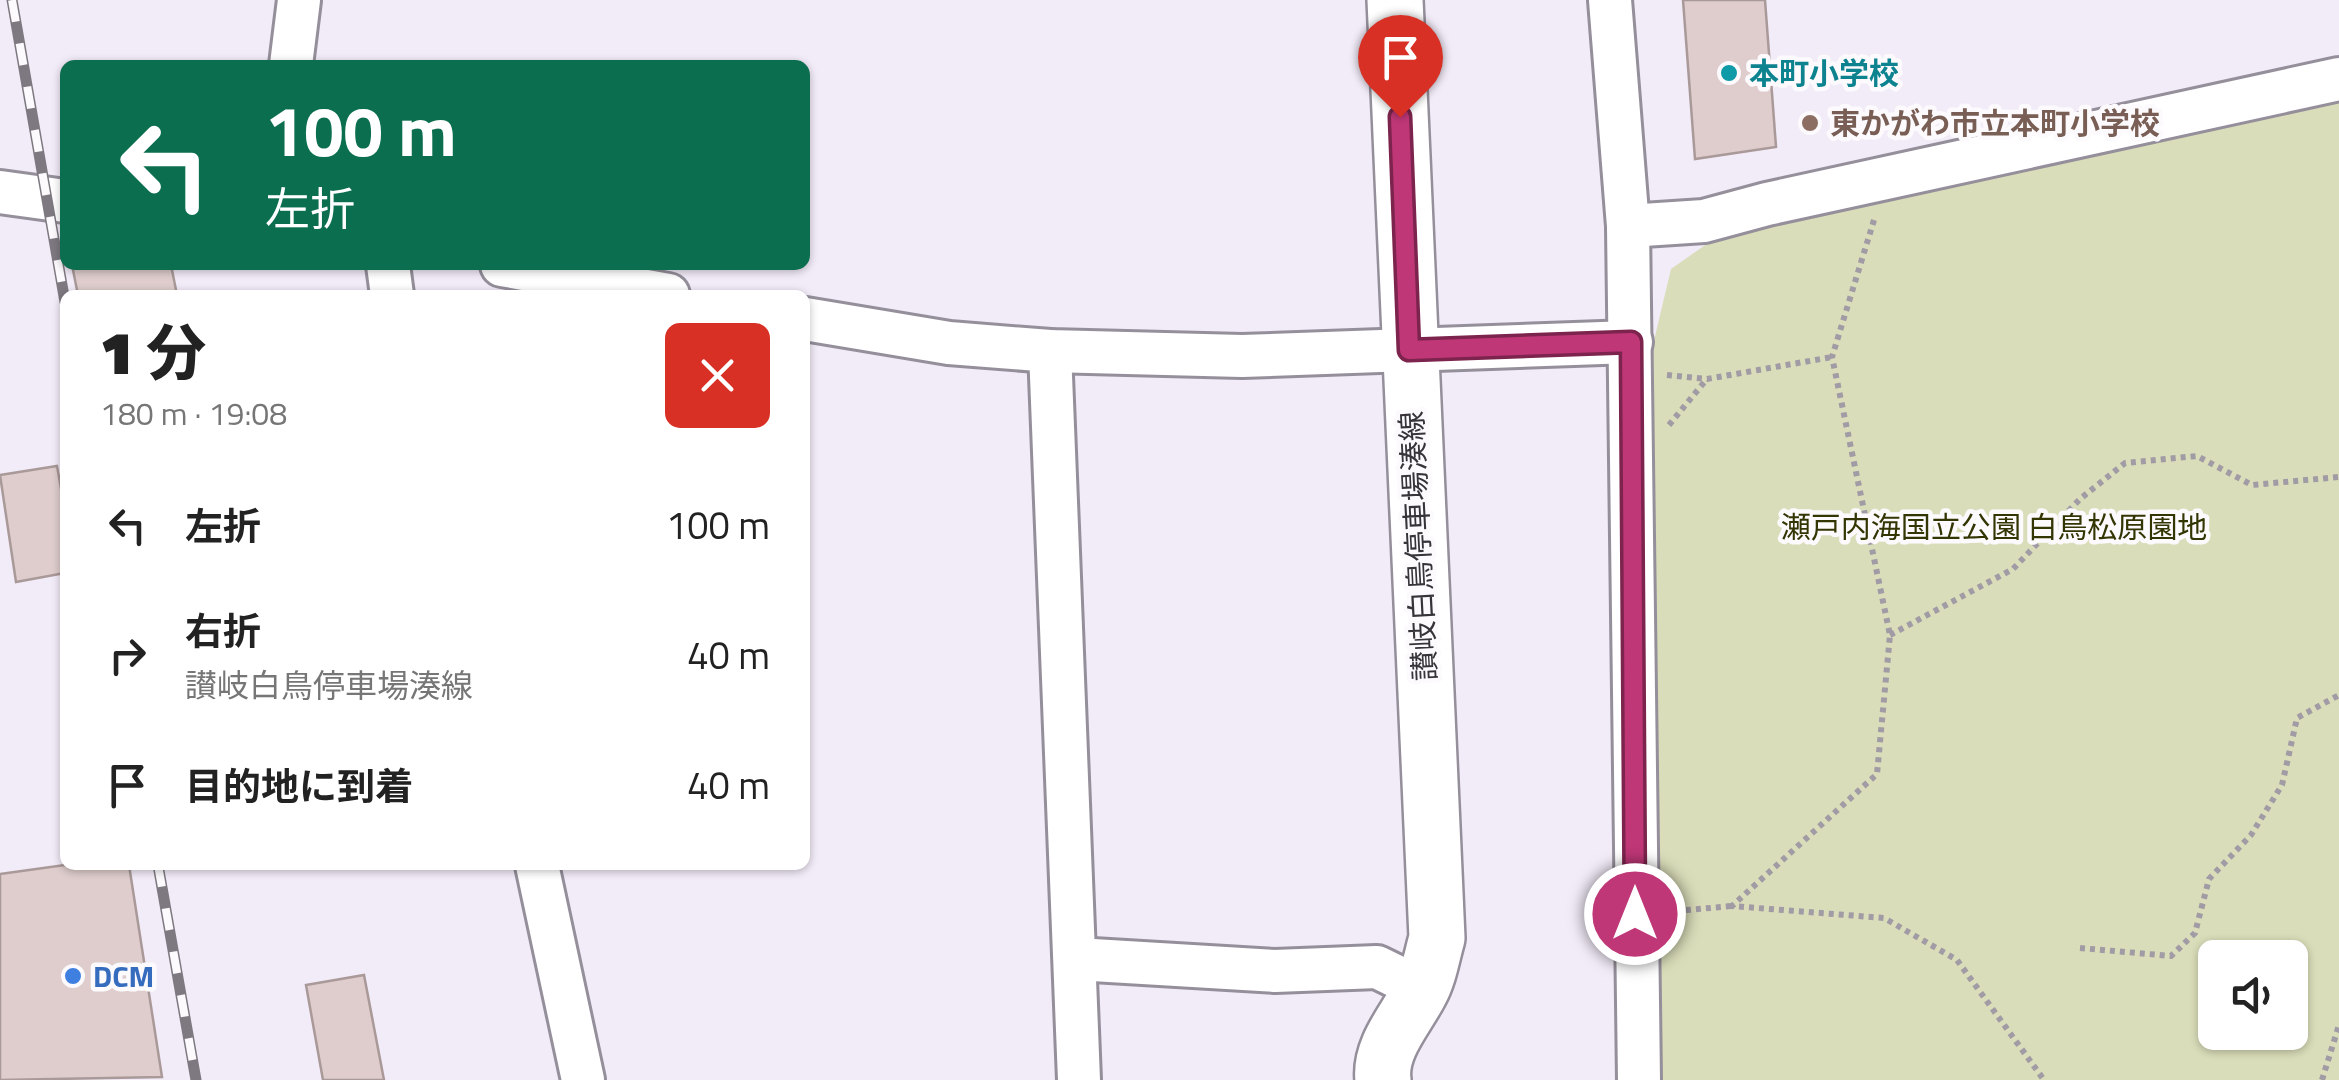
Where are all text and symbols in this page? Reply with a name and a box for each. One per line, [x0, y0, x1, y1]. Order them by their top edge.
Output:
pin [1358, 15, 1443, 118]
icon: arrive [1373, 30, 1428, 85]
place label: 本町小学校 [1749, 50, 1899, 96]
marker: 本町小学校 [1718, 62, 1740, 84]
text: 100 m [265, 77, 457, 183]
icon: left [100, 100, 230, 230]
place label: 東かがわ市立本町小学校 [1830, 100, 2160, 146]
marker: 東かがわ市立本町小学校 [1799, 112, 1821, 134]
text: 左折 [265, 174, 355, 242]
text: 1 分 [100, 306, 206, 397]
button: close [665, 323, 770, 428]
text: 180 m · 19:08 [100, 389, 287, 437]
street label: 讃岐白鳥停車場湊線 [1388, 410, 1448, 682]
text: 100 m [666, 496, 770, 554]
text: 左折 [185, 497, 261, 555]
icon: left [100, 498, 155, 553]
park label: 瀬戸内海国立公園 白鳥松原園地 [1781, 504, 2207, 550]
text: 右折 [185, 602, 261, 660]
text: 40 m [687, 626, 770, 684]
icon: right [100, 628, 155, 683]
text: 讃岐白鳥停車場湊線 [185, 661, 473, 709]
text: 40 m [687, 756, 770, 814]
text: 目的地に到着 [185, 757, 413, 815]
icon: arrive [100, 758, 155, 813]
position arrow [1583, 862, 1687, 966]
map controls [2198, 940, 2308, 1050]
button: sound [2198, 940, 2308, 1050]
place label: DCM [93, 953, 154, 999]
marker: DCM [62, 965, 84, 987]

